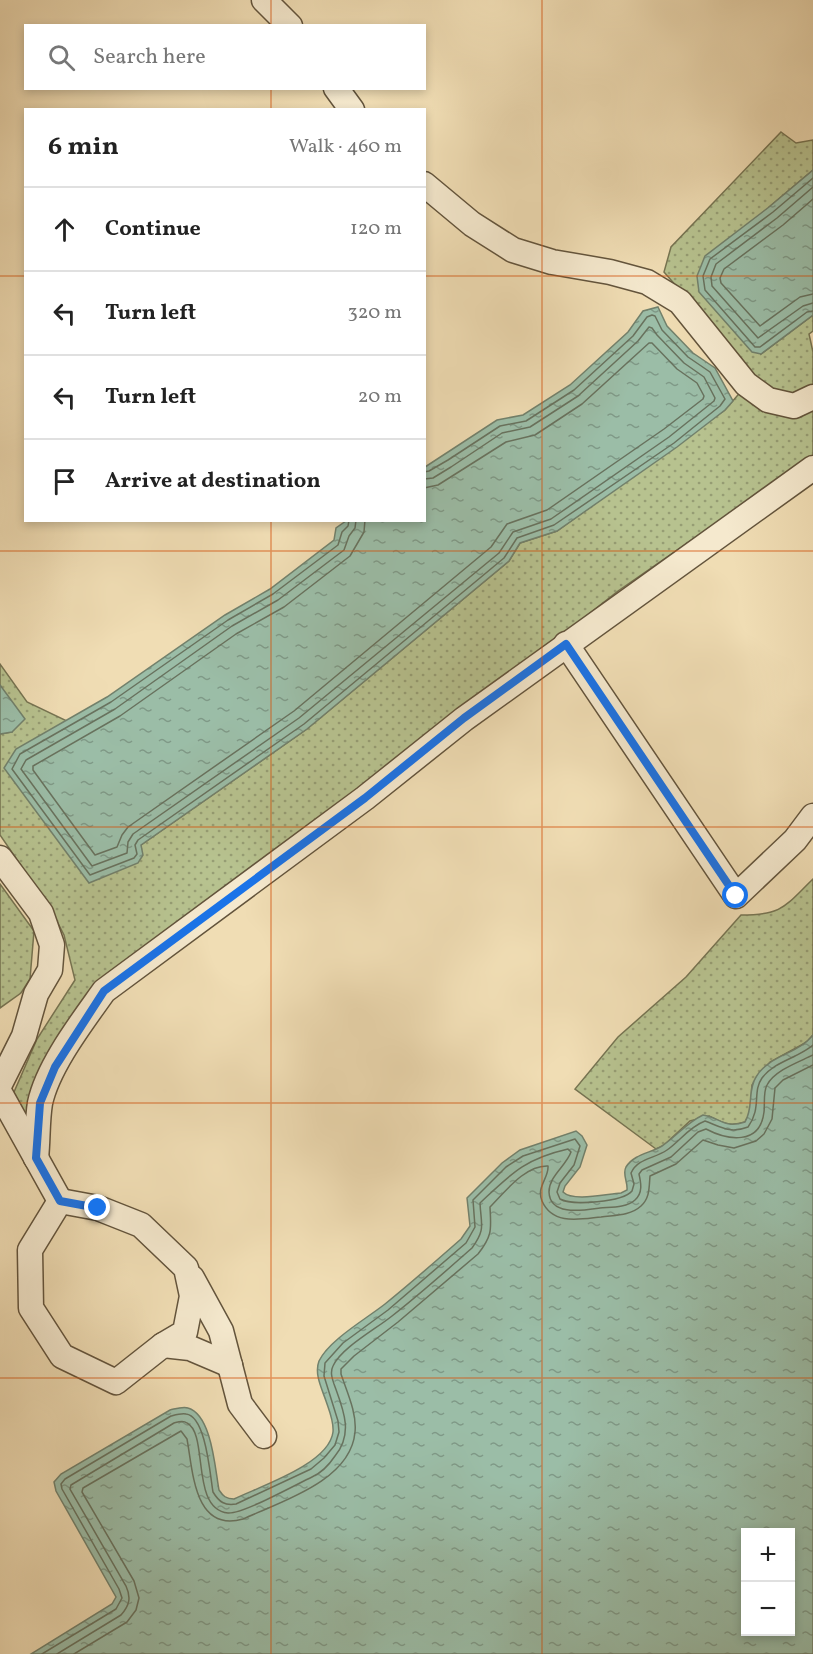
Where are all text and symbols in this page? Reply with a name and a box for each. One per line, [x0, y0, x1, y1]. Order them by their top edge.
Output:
search box [24, 24, 426, 90]
icon: search [45, 41, 78, 74]
text: Search here [93, 42, 206, 73]
text: 6 min [48, 129, 119, 165]
text: Walk · 460 m [289, 133, 402, 161]
icon: ahead [48, 213, 81, 246]
text: Continue [105, 214, 201, 245]
text: 120 m [350, 215, 402, 243]
icon: left [48, 297, 81, 330]
text: Turn left [105, 298, 196, 329]
text: 320 m [347, 299, 402, 327]
icon: left [48, 381, 81, 414]
text: Turn left [105, 382, 196, 413]
text: 20 m [358, 383, 402, 411]
icon: arrive [48, 465, 81, 498]
text: Arrive at destination [105, 466, 321, 497]
route start [722, 882, 748, 908]
route end [84, 1194, 110, 1220]
map controls [741, 1528, 795, 1636]
button: + [741, 1528, 795, 1582]
button: − [741, 1582, 795, 1636]

